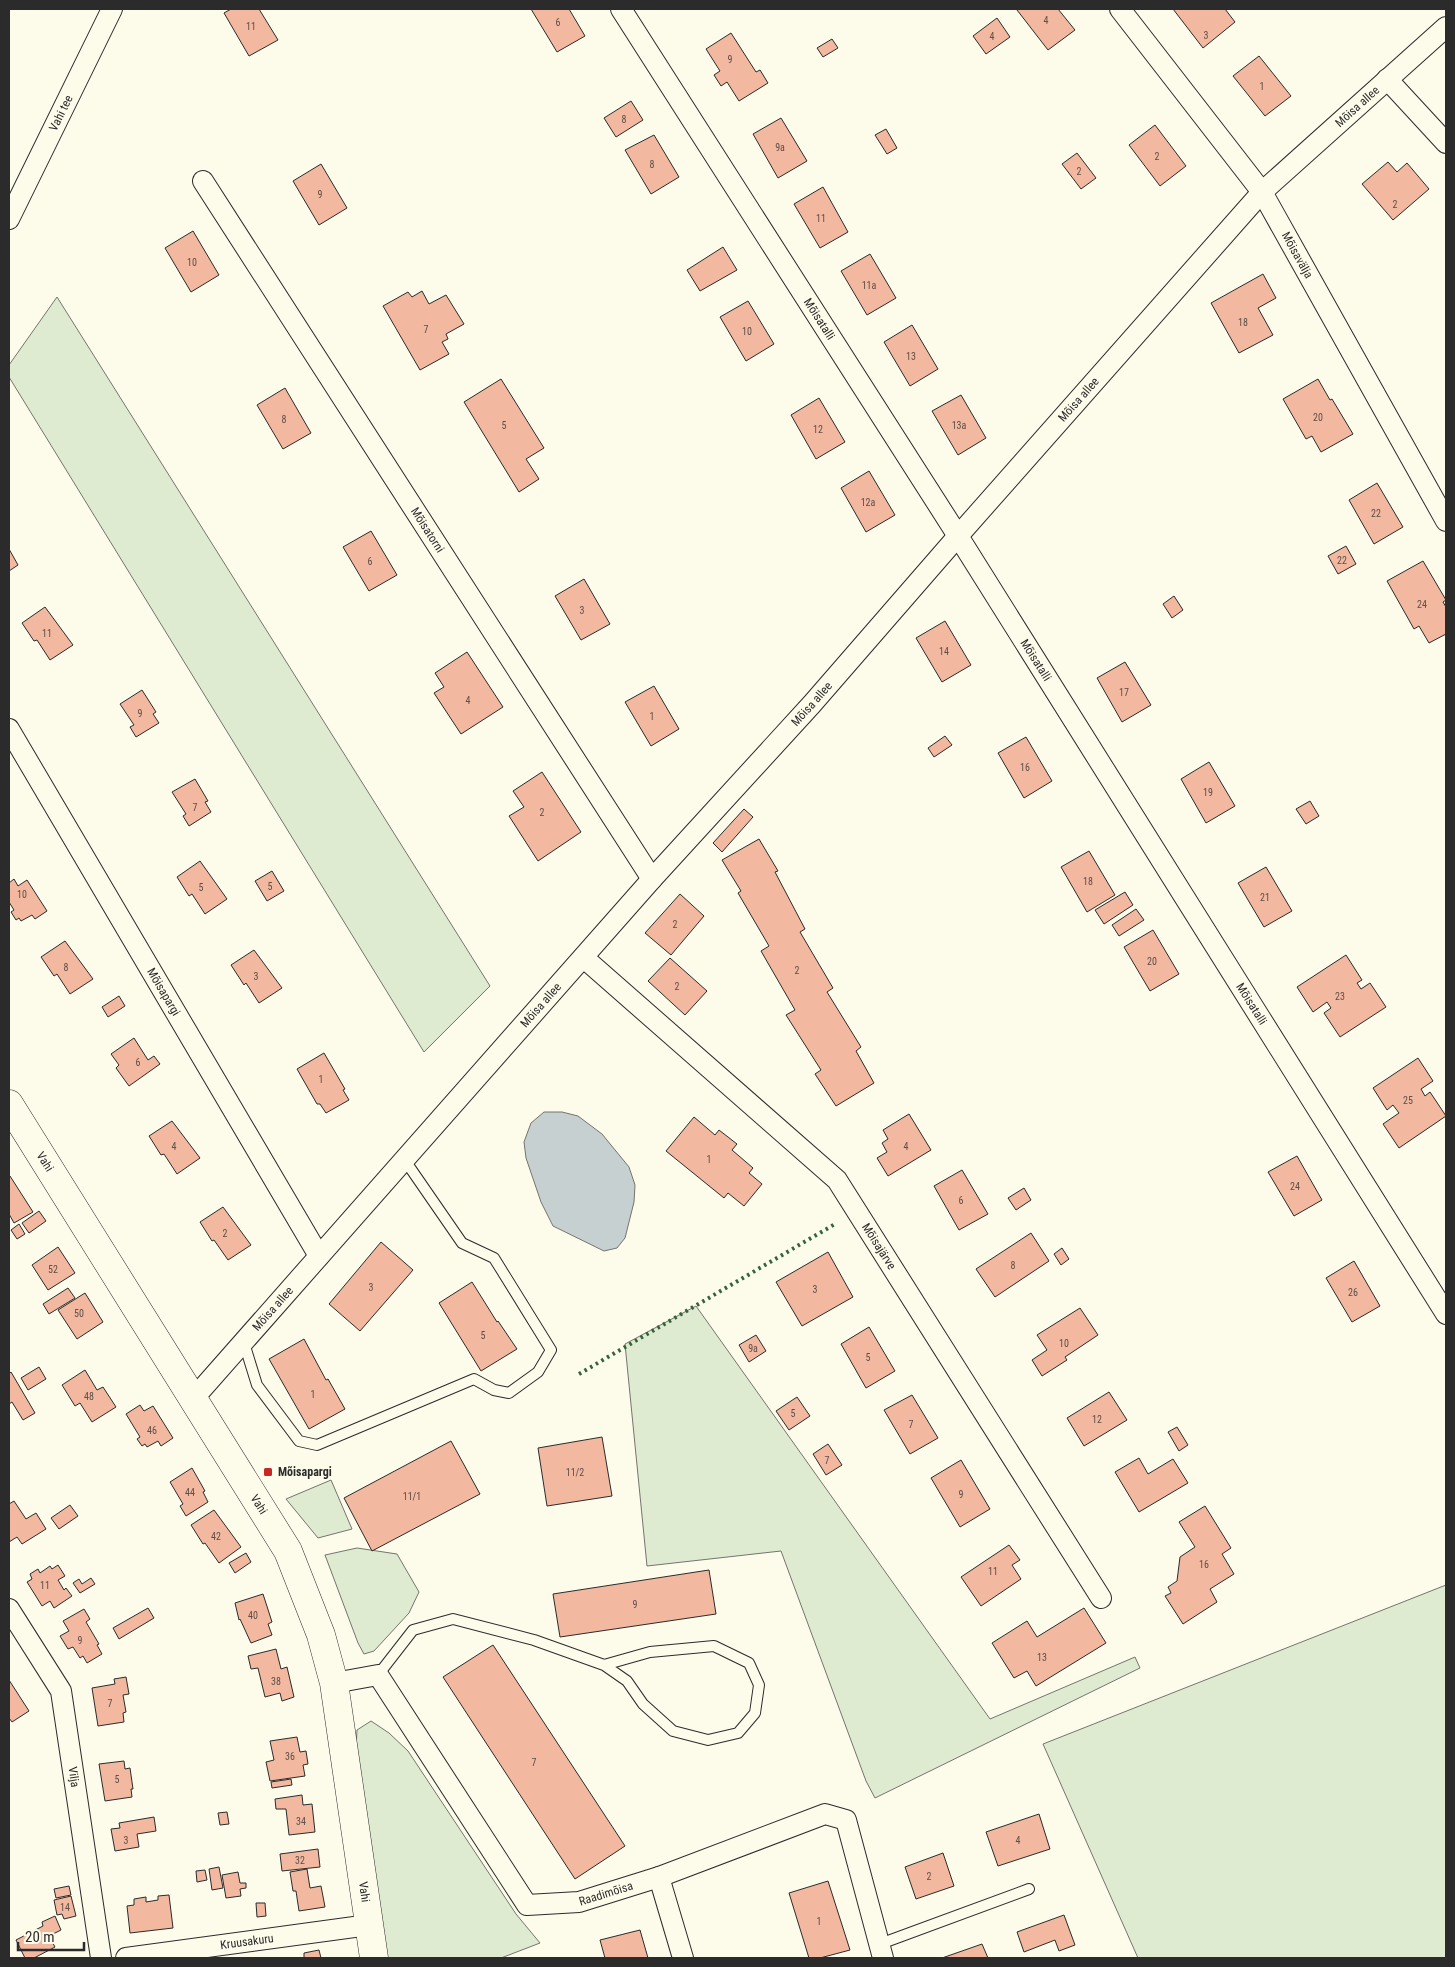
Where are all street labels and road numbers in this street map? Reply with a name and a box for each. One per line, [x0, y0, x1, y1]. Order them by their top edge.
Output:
street label: Mõisa allee [1332, 83, 1383, 130]
street label: Vahi tee [46, 92, 76, 133]
street label: Mõisavälja [1279, 229, 1316, 281]
street label: Mõisatalli [801, 296, 838, 342]
street label: Mõisa allee [1055, 374, 1102, 425]
street label: Mõisatorni [408, 505, 447, 555]
street label: Mõisatalli [1017, 637, 1054, 684]
street label: Mõisa allee [788, 679, 835, 729]
street label: Mõisapargi [144, 965, 183, 1018]
street label: Mõisa allee [517, 980, 564, 1030]
street label: Mõisatalli [1233, 981, 1270, 1028]
street label: Vahi [34, 1149, 56, 1174]
street label: Mõisajärve [859, 1221, 899, 1272]
street label: Mõisa allee [249, 1283, 296, 1334]
street label: Vahi [247, 1492, 270, 1517]
street label: Vilja [65, 1766, 82, 1788]
street label: Raadimõisa [577, 1879, 635, 1909]
street label: Vahi [356, 1881, 373, 1903]
street label: Kruusakuru [219, 1931, 275, 1952]

